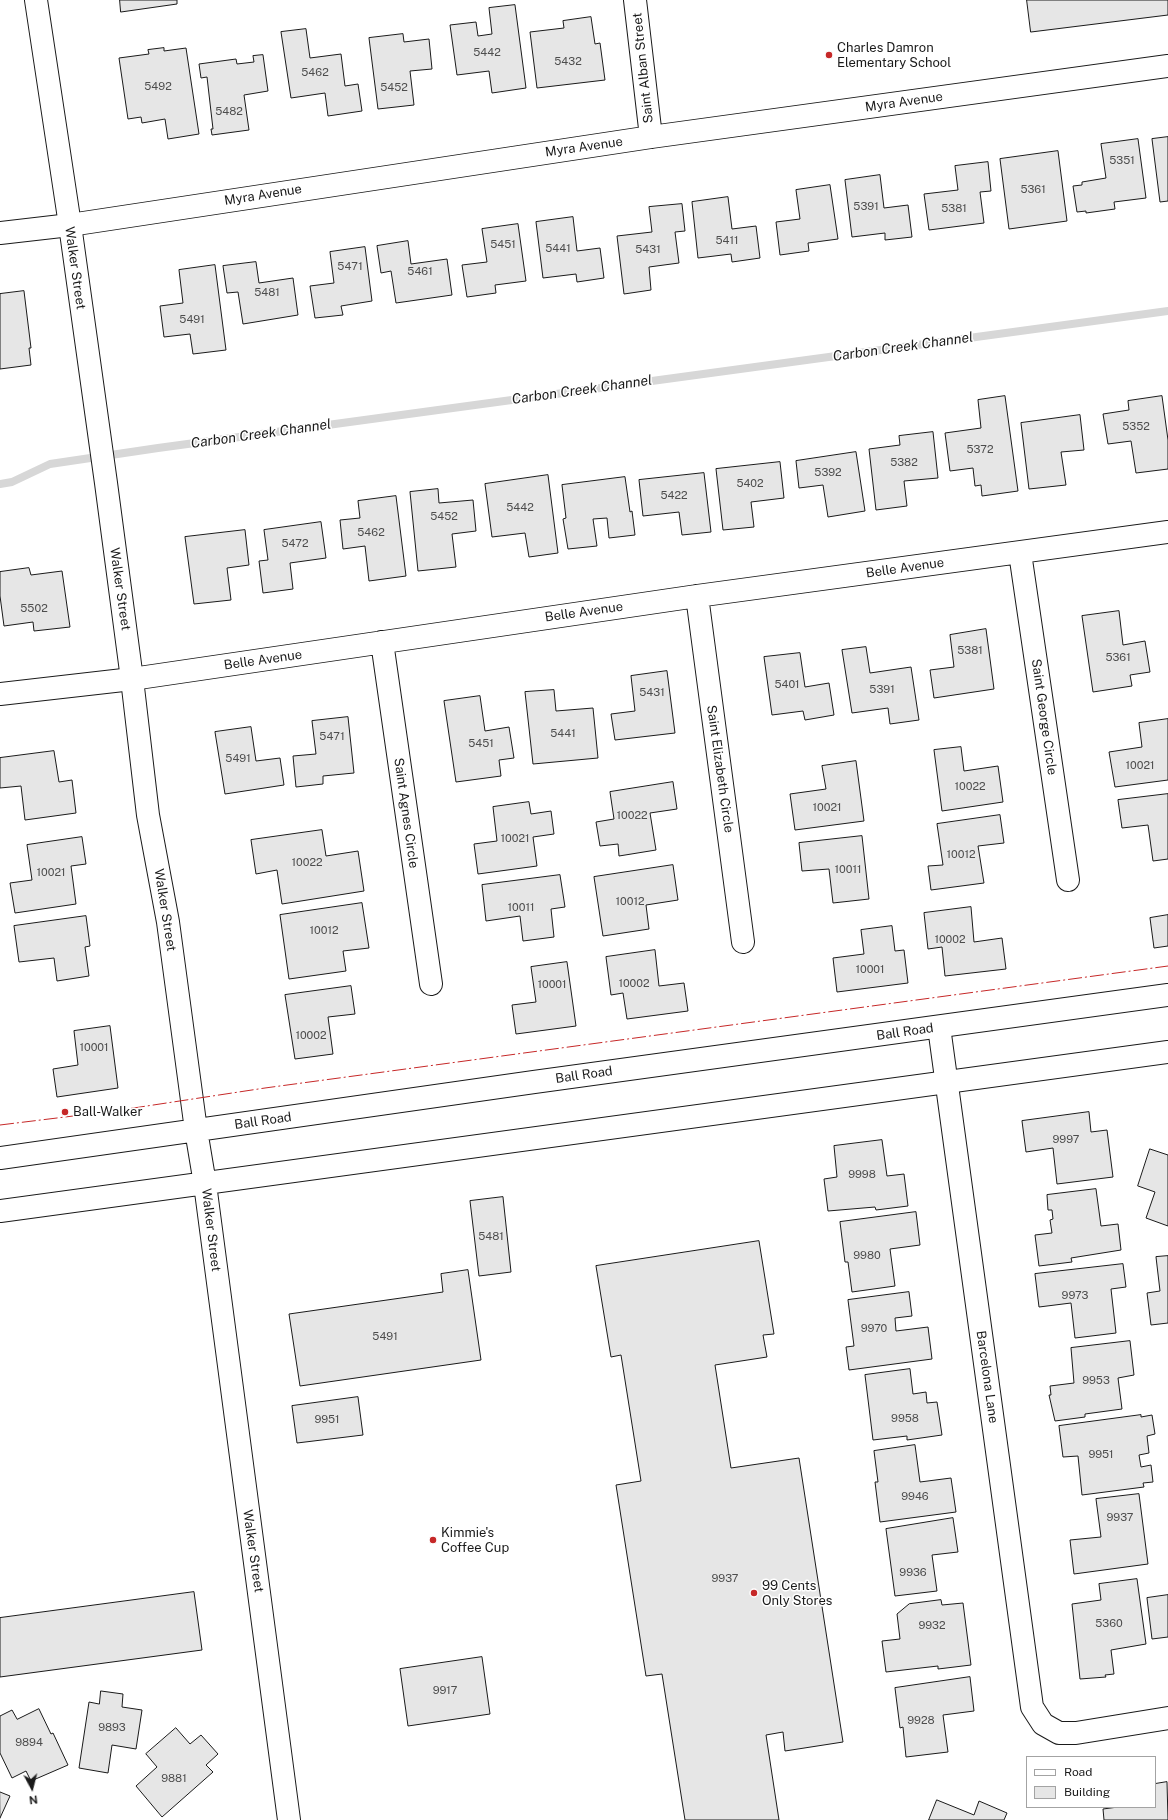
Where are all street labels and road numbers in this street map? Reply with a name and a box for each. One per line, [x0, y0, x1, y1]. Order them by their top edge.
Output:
street label: Saint Alban Street [629, 12, 657, 124]
street label: Myra Avenue [864, 89, 944, 115]
street label: Myra Avenue [544, 134, 624, 160]
street label: Myra Avenue [223, 181, 303, 209]
street label: Walker Street [61, 226, 89, 310]
street label: Walker Street [106, 547, 134, 631]
street label: Belle Avenue [865, 555, 945, 581]
street label: Belle Avenue [544, 599, 624, 625]
street label: Belle Avenue [223, 647, 303, 673]
street label: Saint George Circle [1028, 658, 1060, 776]
street label: Saint Elizabeth Circle [703, 704, 737, 834]
street label: Saint Agnes Circle [391, 757, 421, 869]
street label: Walker Street [151, 868, 179, 952]
street label: Ball Road [875, 1020, 935, 1044]
street label: Ball Road [554, 1063, 614, 1087]
street label: Ball Road [233, 1109, 293, 1133]
street label: Walker Street [198, 1188, 224, 1272]
street label: Barcelona Lane [973, 1330, 1001, 1424]
street label: Walker Street [239, 1509, 267, 1593]

